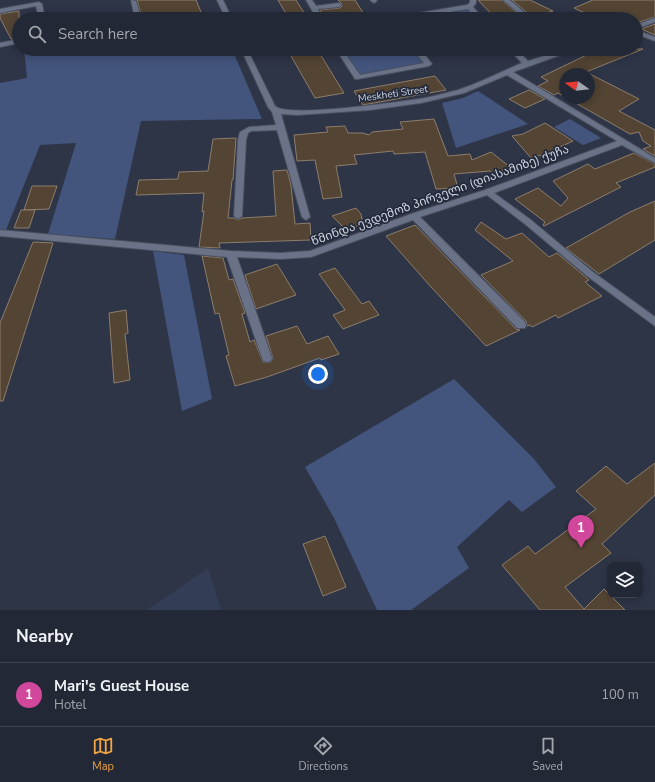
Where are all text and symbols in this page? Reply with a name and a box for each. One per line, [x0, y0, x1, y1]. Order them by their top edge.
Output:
search box [12, 12, 643, 56]
icon: search [26, 23, 48, 45]
text: Search here [58, 24, 138, 44]
north arrow [559, 68, 595, 104]
street label: Meskheti Street [357, 82, 429, 106]
street label: წმინდა ევდემოზ პირველი (დიასამიზე) ქუჩა [309, 141, 571, 249]
your location [308, 364, 328, 384]
pin: 1 [568, 515, 594, 548]
map controls [607, 562, 643, 598]
button: layers [607, 562, 643, 598]
text: Nearby [16, 625, 73, 648]
text: Mari's Guest House [54, 676, 189, 696]
text: 1 [25, 686, 33, 704]
text: 100 m [601, 686, 639, 704]
text: Hotel [54, 696, 86, 714]
tab: Map [92, 735, 114, 774]
tab: Directions [298, 735, 348, 774]
tab: Saved [532, 735, 563, 774]

